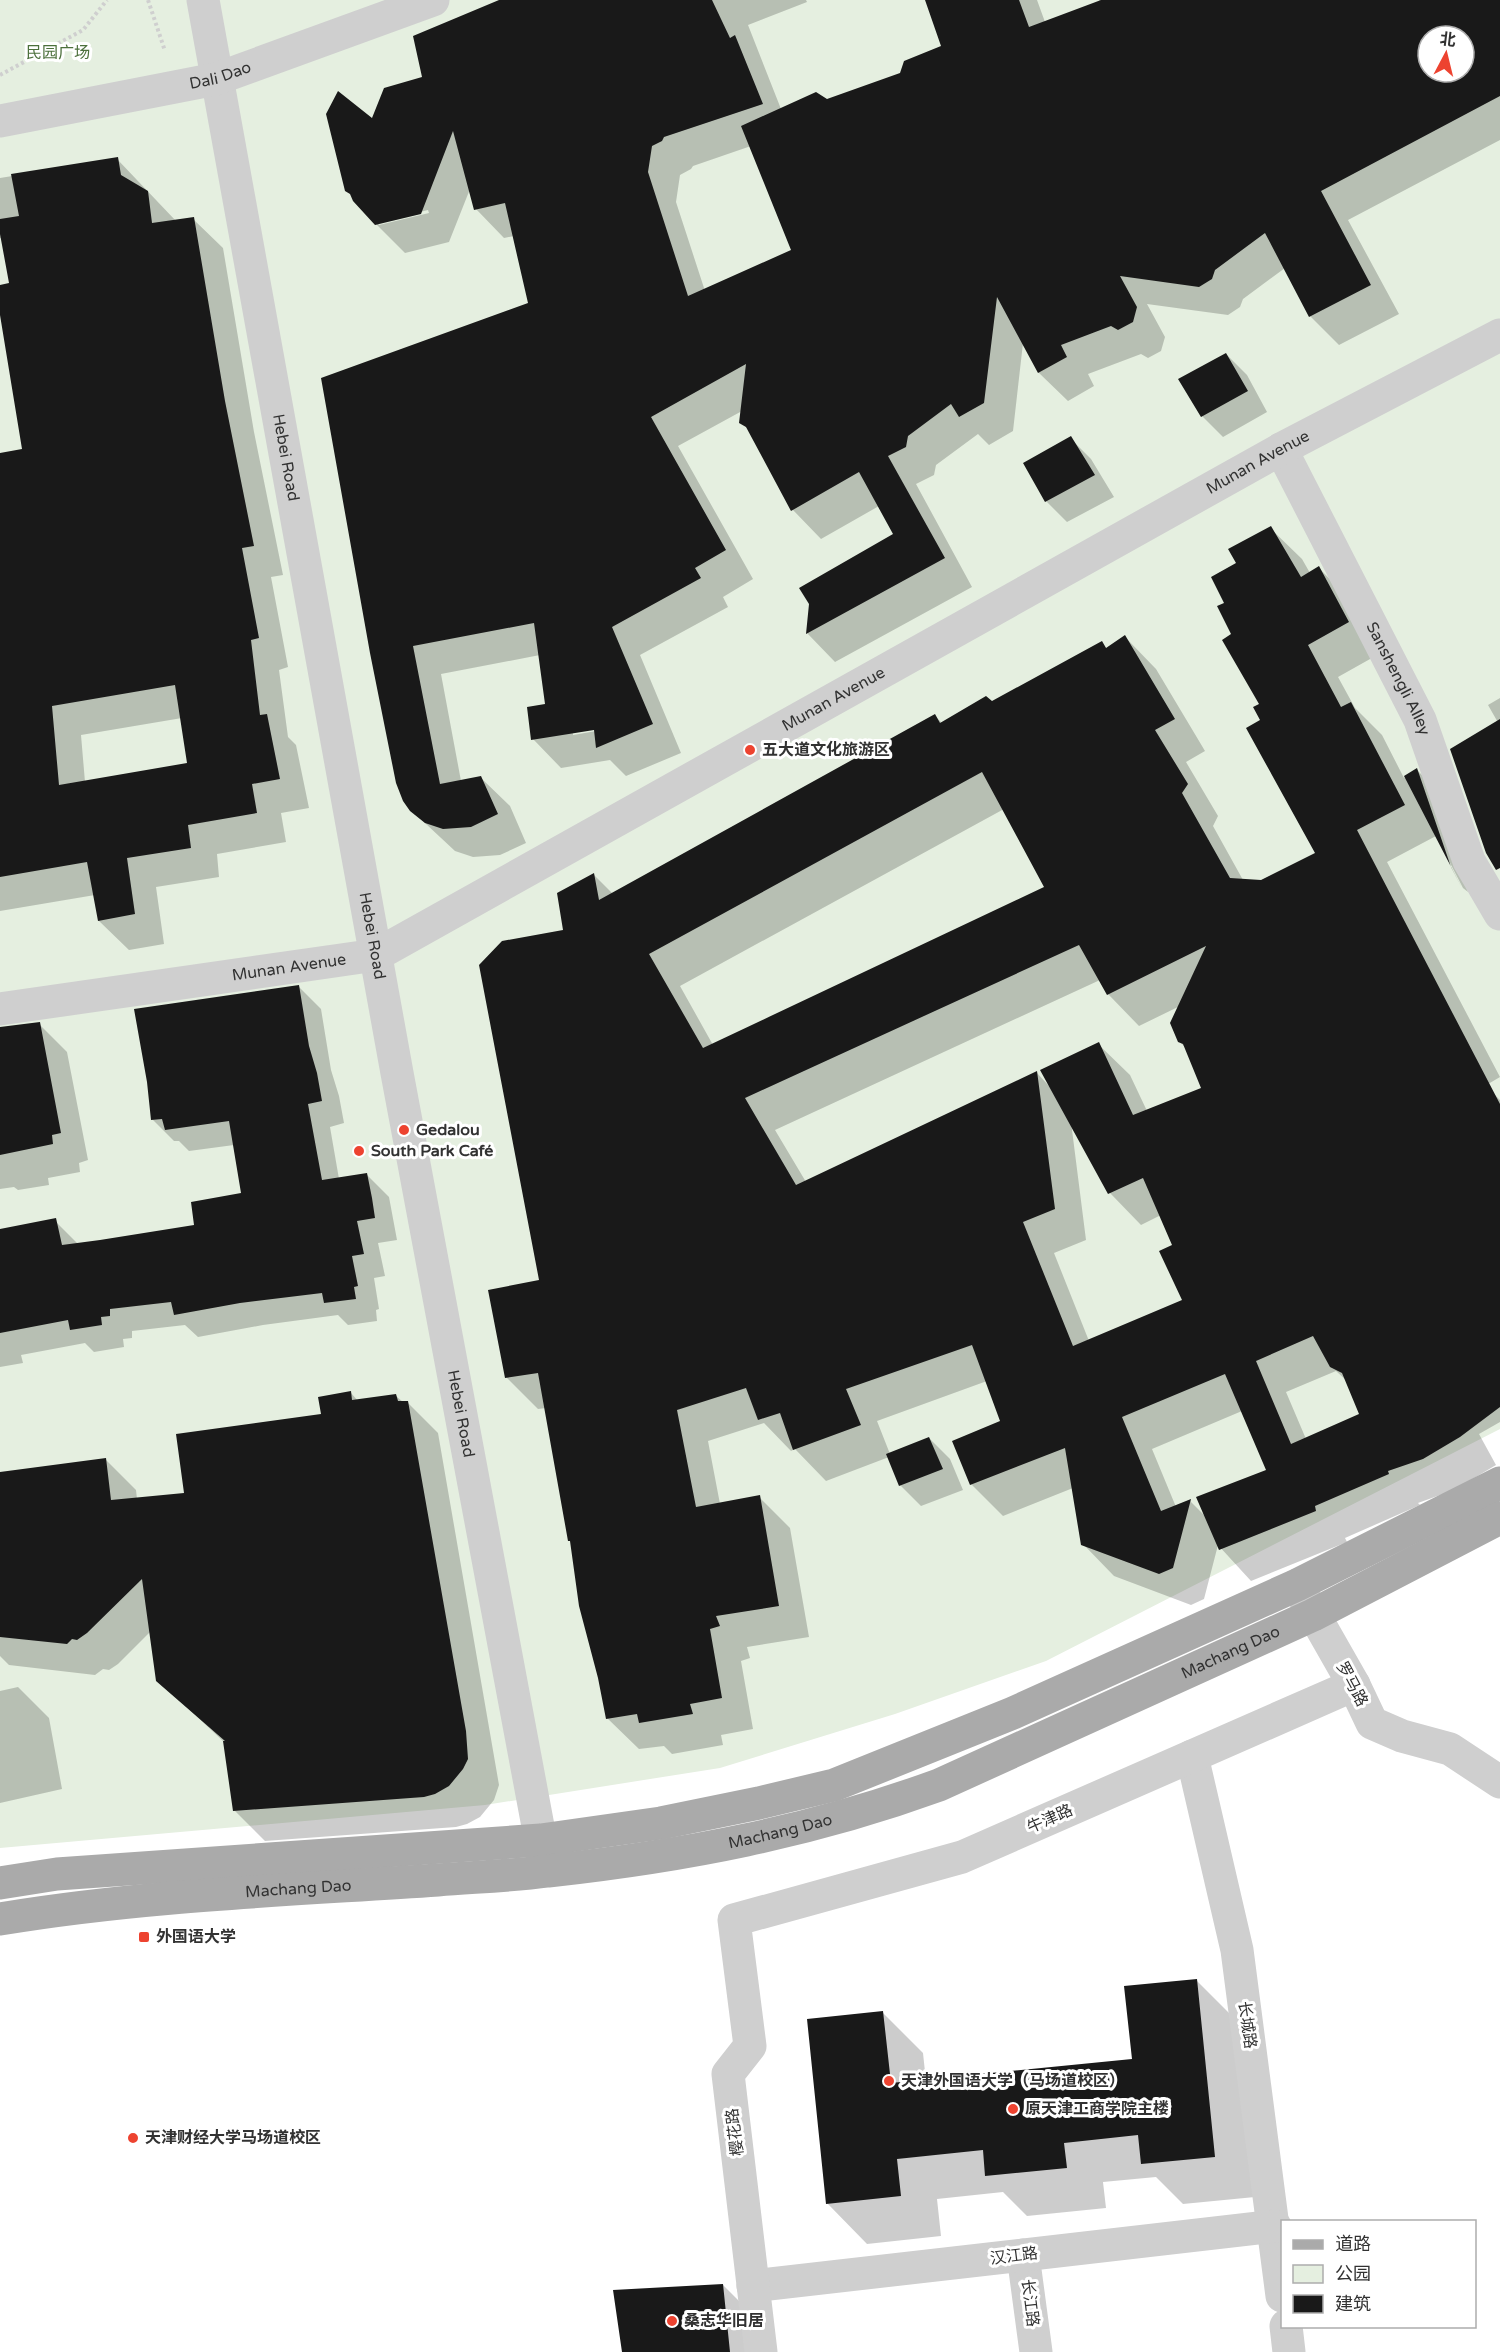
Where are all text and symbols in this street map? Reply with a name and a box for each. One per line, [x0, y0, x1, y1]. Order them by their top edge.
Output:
north arrow [1416, 24, 1476, 84]
text: 北 [1439, 29, 1457, 51]
park label: 民园广场 [26, 43, 90, 63]
street label: Dali Dao [188, 57, 254, 94]
street label: Hebei Road [268, 412, 303, 503]
street label: Munan Avenue [1203, 426, 1313, 499]
street label: Sanshengli Alley [1361, 619, 1435, 738]
street label: Munan Avenue [778, 662, 889, 736]
place label: 五大道文化旅游区 [762, 740, 890, 760]
marker: 五大道文化旅游区 [743, 743, 757, 757]
street label: Hebei Road [354, 891, 390, 981]
street label: Munan Avenue [231, 949, 347, 986]
place label: Gedalou [416, 1120, 480, 1140]
marker: Gedalou [397, 1123, 411, 1137]
place label: South Park Café [371, 1141, 493, 1161]
marker: South Park Café [352, 1144, 366, 1158]
street label: Hebei Road [443, 1368, 479, 1459]
street label: Machang Dao [1178, 1621, 1283, 1684]
street label: 罗马路 [1332, 1658, 1372, 1710]
street label: 牛津路 [1024, 1800, 1076, 1838]
street label: Machang Dao [726, 1810, 834, 1853]
street label: Machang Dao [245, 1876, 352, 1902]
place label: 外国语大学 [156, 1927, 236, 1947]
marker: 外国语大学 [137, 1930, 151, 1944]
street label: 长城路 [1234, 2000, 1260, 2050]
place label: 天津外国语大学（马场道校区） [901, 2071, 1125, 2091]
marker: 天津外国语大学（马场道校区） [882, 2074, 896, 2088]
place label: 原天津工商学院主楼 [1025, 2099, 1169, 2119]
marker: 原天津工商学院主楼 [1006, 2102, 1020, 2116]
street label: 樱花路 [722, 2107, 748, 2157]
place label: 天津财经大学马场道校区 [145, 2128, 321, 2148]
marker: 天津财经大学马场道校区 [126, 2131, 140, 2145]
legend [1281, 2220, 1476, 2328]
text: 道路 [1335, 2233, 1371, 2255]
street label: 汉江路 [989, 2243, 1039, 2269]
text: 公园 [1335, 2263, 1371, 2285]
street label: 长江路 [1017, 2278, 1043, 2328]
text: 建筑 [1335, 2293, 1371, 2315]
place label: 桑志华旧居 [684, 2311, 764, 2331]
marker: 桑志华旧居 [665, 2314, 679, 2328]

